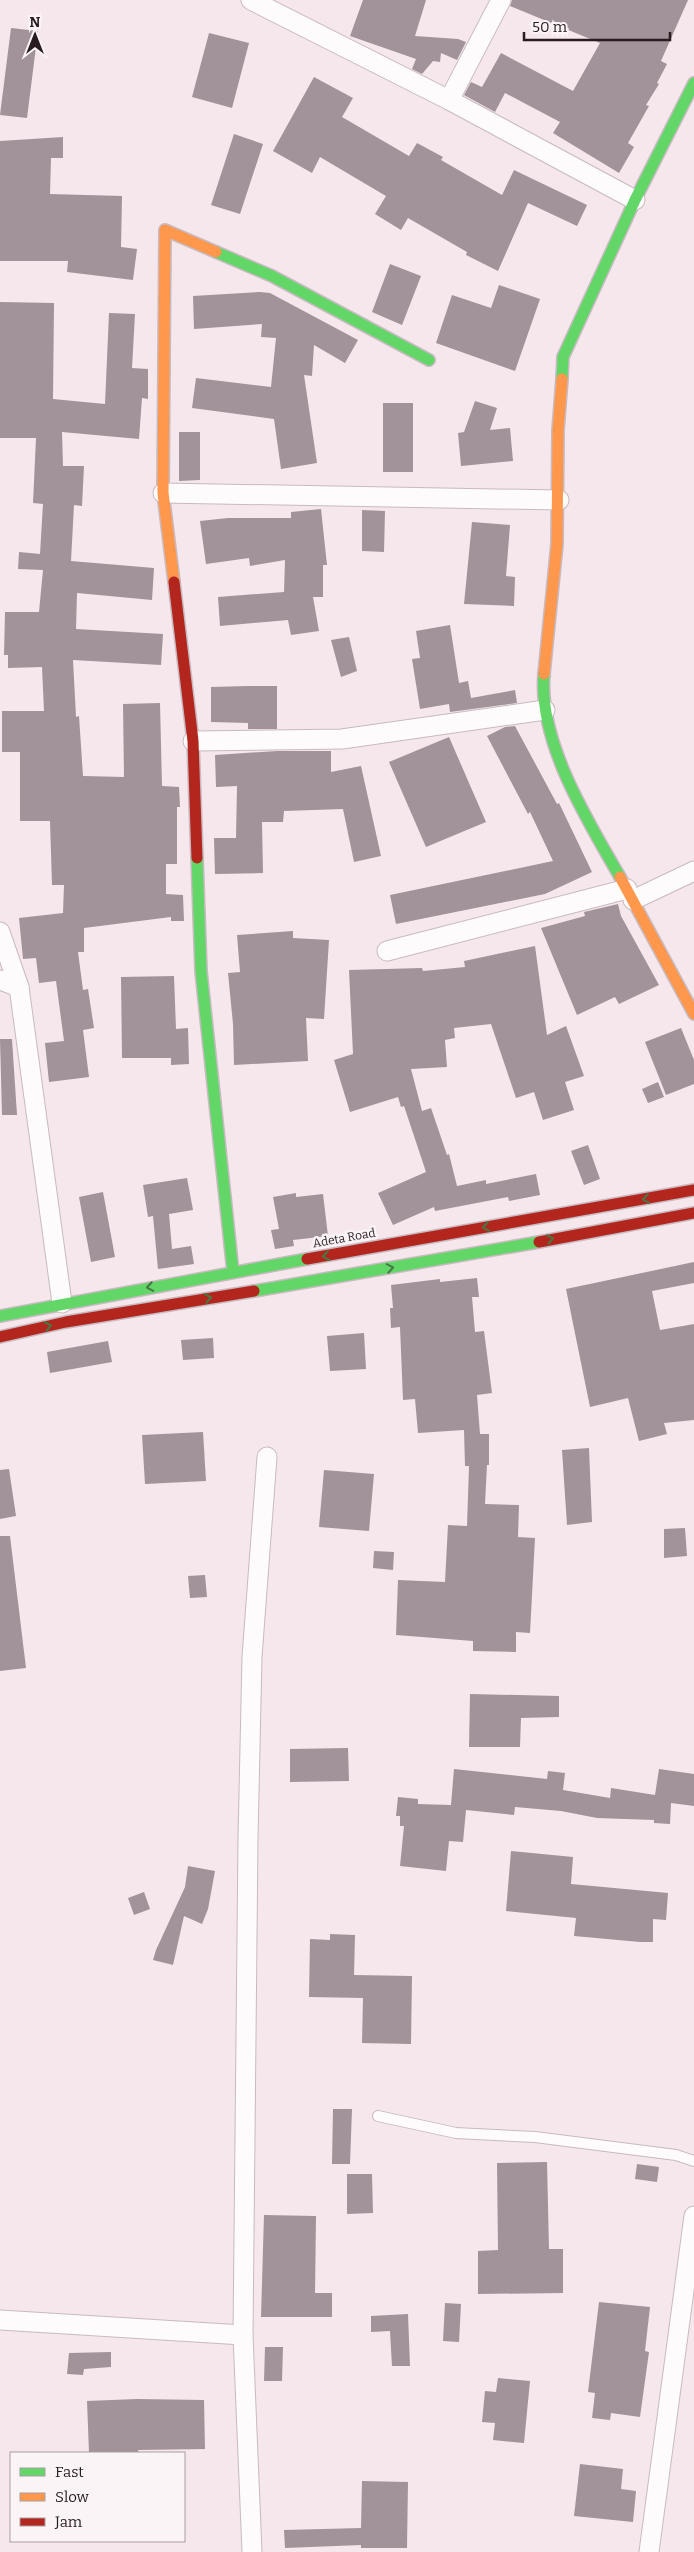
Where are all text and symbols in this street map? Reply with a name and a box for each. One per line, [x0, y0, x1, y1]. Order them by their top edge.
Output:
north arrow [10, 10, 60, 60]
scale bar [524, 10, 670, 42]
text: N [30, 14, 41, 31]
text: 50 m [532, 18, 568, 36]
one-way arrow [642, 1193, 650, 1203]
one-way arrow [482, 1222, 490, 1232]
street label: Adeta Road [312, 1226, 376, 1250]
one-way arrow [546, 1235, 554, 1245]
one-way arrow [322, 1250, 330, 1260]
one-way arrow [386, 1264, 394, 1274]
one-way arrow [146, 1281, 154, 1292]
one-way arrow [203, 1293, 212, 1303]
one-way arrow [43, 1322, 52, 1332]
legend [10, 2452, 185, 2542]
text: Fast [55, 2463, 84, 2481]
text: Slow [55, 2488, 90, 2506]
text: Jam [54, 2513, 83, 2531]

